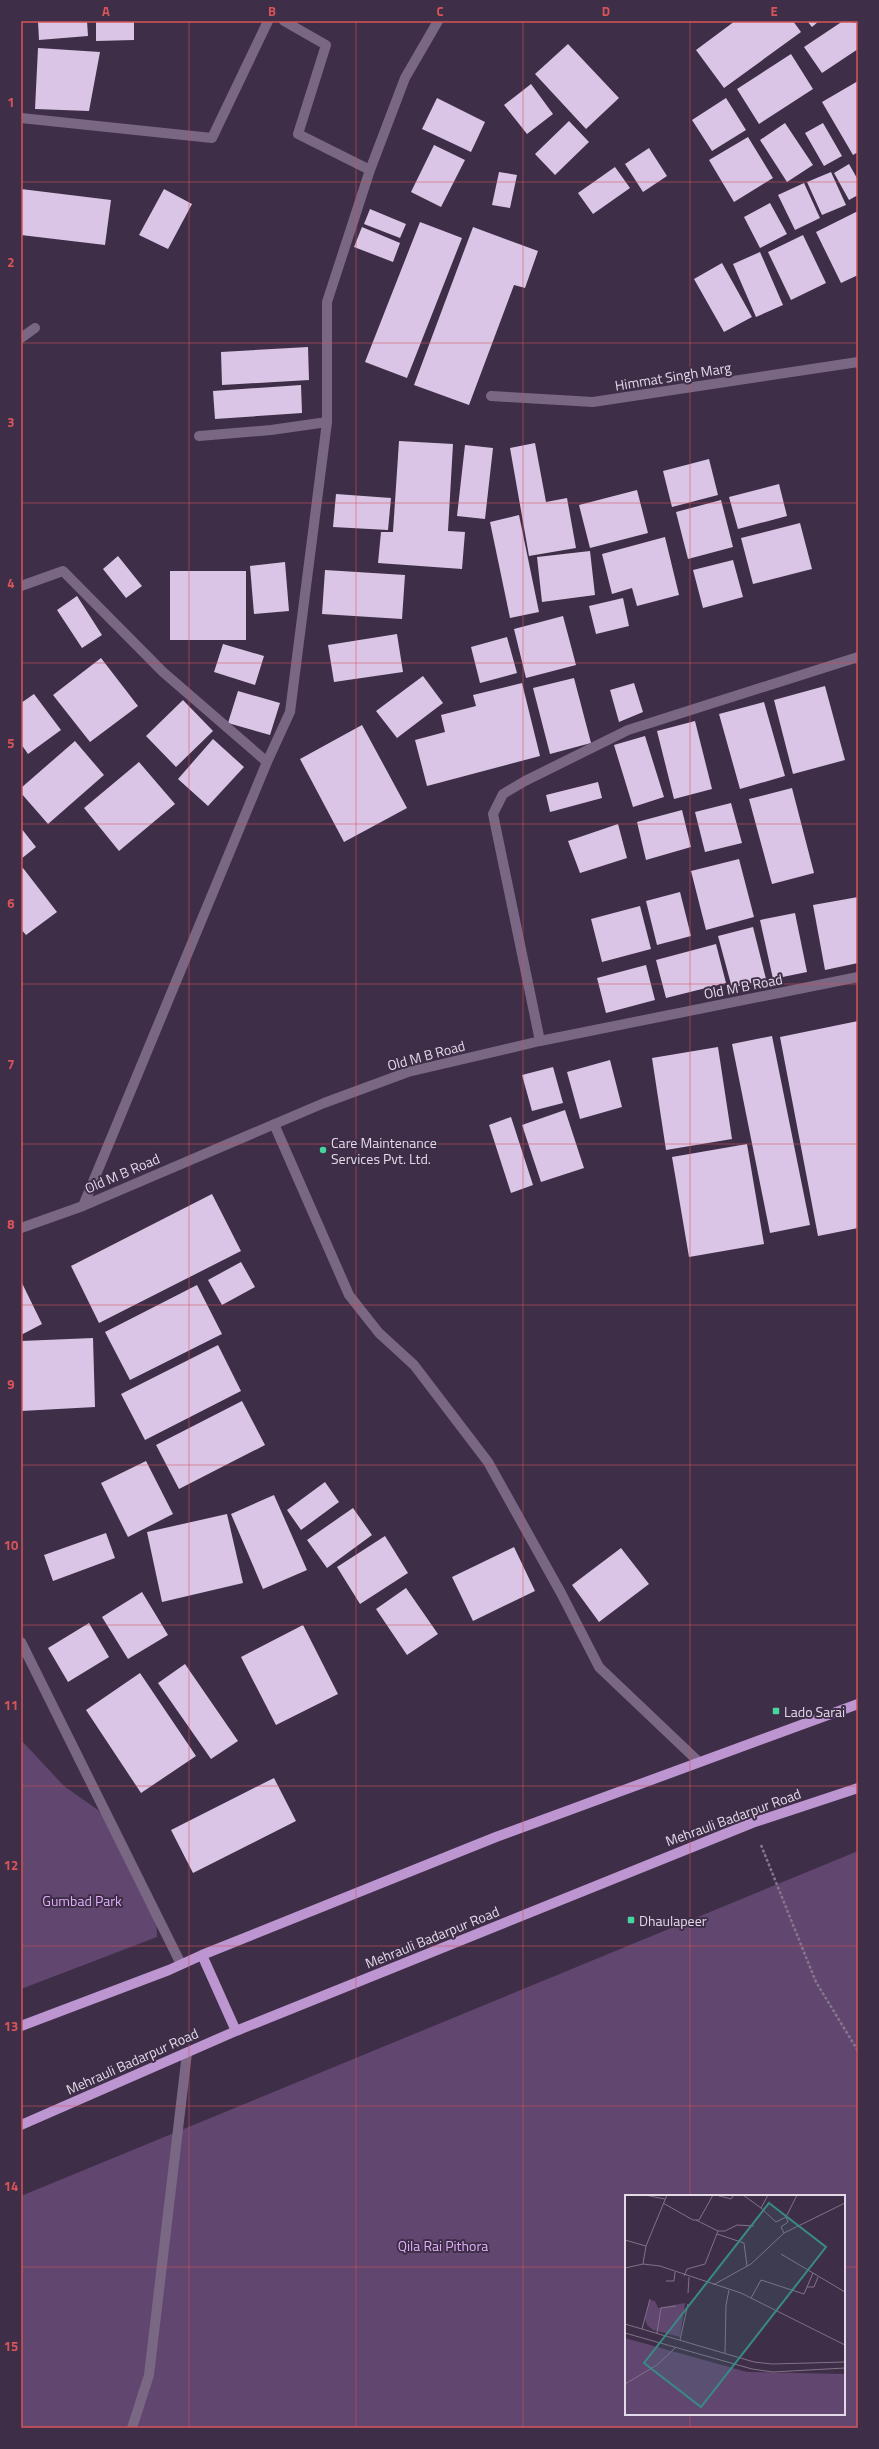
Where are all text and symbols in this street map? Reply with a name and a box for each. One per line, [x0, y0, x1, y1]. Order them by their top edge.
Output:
text: A [102, 1, 110, 21]
text: B [268, 1, 276, 21]
text: C [436, 1, 444, 21]
text: D [602, 1, 610, 21]
text: E [770, 1, 778, 21]
text: 1 [7, 92, 15, 112]
text: 2 [7, 252, 15, 272]
street label: Himmat Singh Marg [613, 356, 733, 396]
text: 3 [7, 412, 15, 432]
text: 4 [7, 573, 15, 593]
text: 5 [7, 733, 15, 753]
text: 6 [7, 893, 15, 913]
street label: Old M B Road [702, 968, 784, 1004]
street label: Old M B Road [385, 1035, 467, 1075]
text: 7 [7, 1054, 15, 1074]
place label: Care Maintenance Services Pvt. Ltd. [331, 1132, 437, 1169]
marker: Care Maintenance Services Pvt. Ltd. [318, 1145, 328, 1155]
street label: Old M B Road [81, 1148, 163, 1198]
text: 8 [7, 1214, 15, 1234]
text: 9 [7, 1374, 15, 1394]
text: 10 [4, 1535, 18, 1555]
text: 11 [4, 1695, 18, 1715]
place label: Lado Sarai [784, 1701, 845, 1722]
marker: Lado Sarai [771, 1706, 781, 1716]
street label: Mehrauli Badarpur Road [662, 1783, 804, 1851]
text: 12 [4, 1855, 18, 1875]
park label: Gumbad Park [42, 1890, 122, 1911]
street label: Mehrauli Badarpur Road [362, 1900, 502, 1974]
place label: Dhaulapeer [639, 1910, 707, 1931]
marker: Dhaulapeer [626, 1915, 636, 1925]
text: 13 [4, 2016, 18, 2036]
street label: Mehrauli Badarpur Road [62, 2022, 202, 2100]
text: 14 [4, 2176, 18, 2196]
inset map [625, 2195, 845, 2415]
park label: Qila Rai Pithora [398, 2235, 488, 2256]
text: 15 [4, 2336, 18, 2356]

